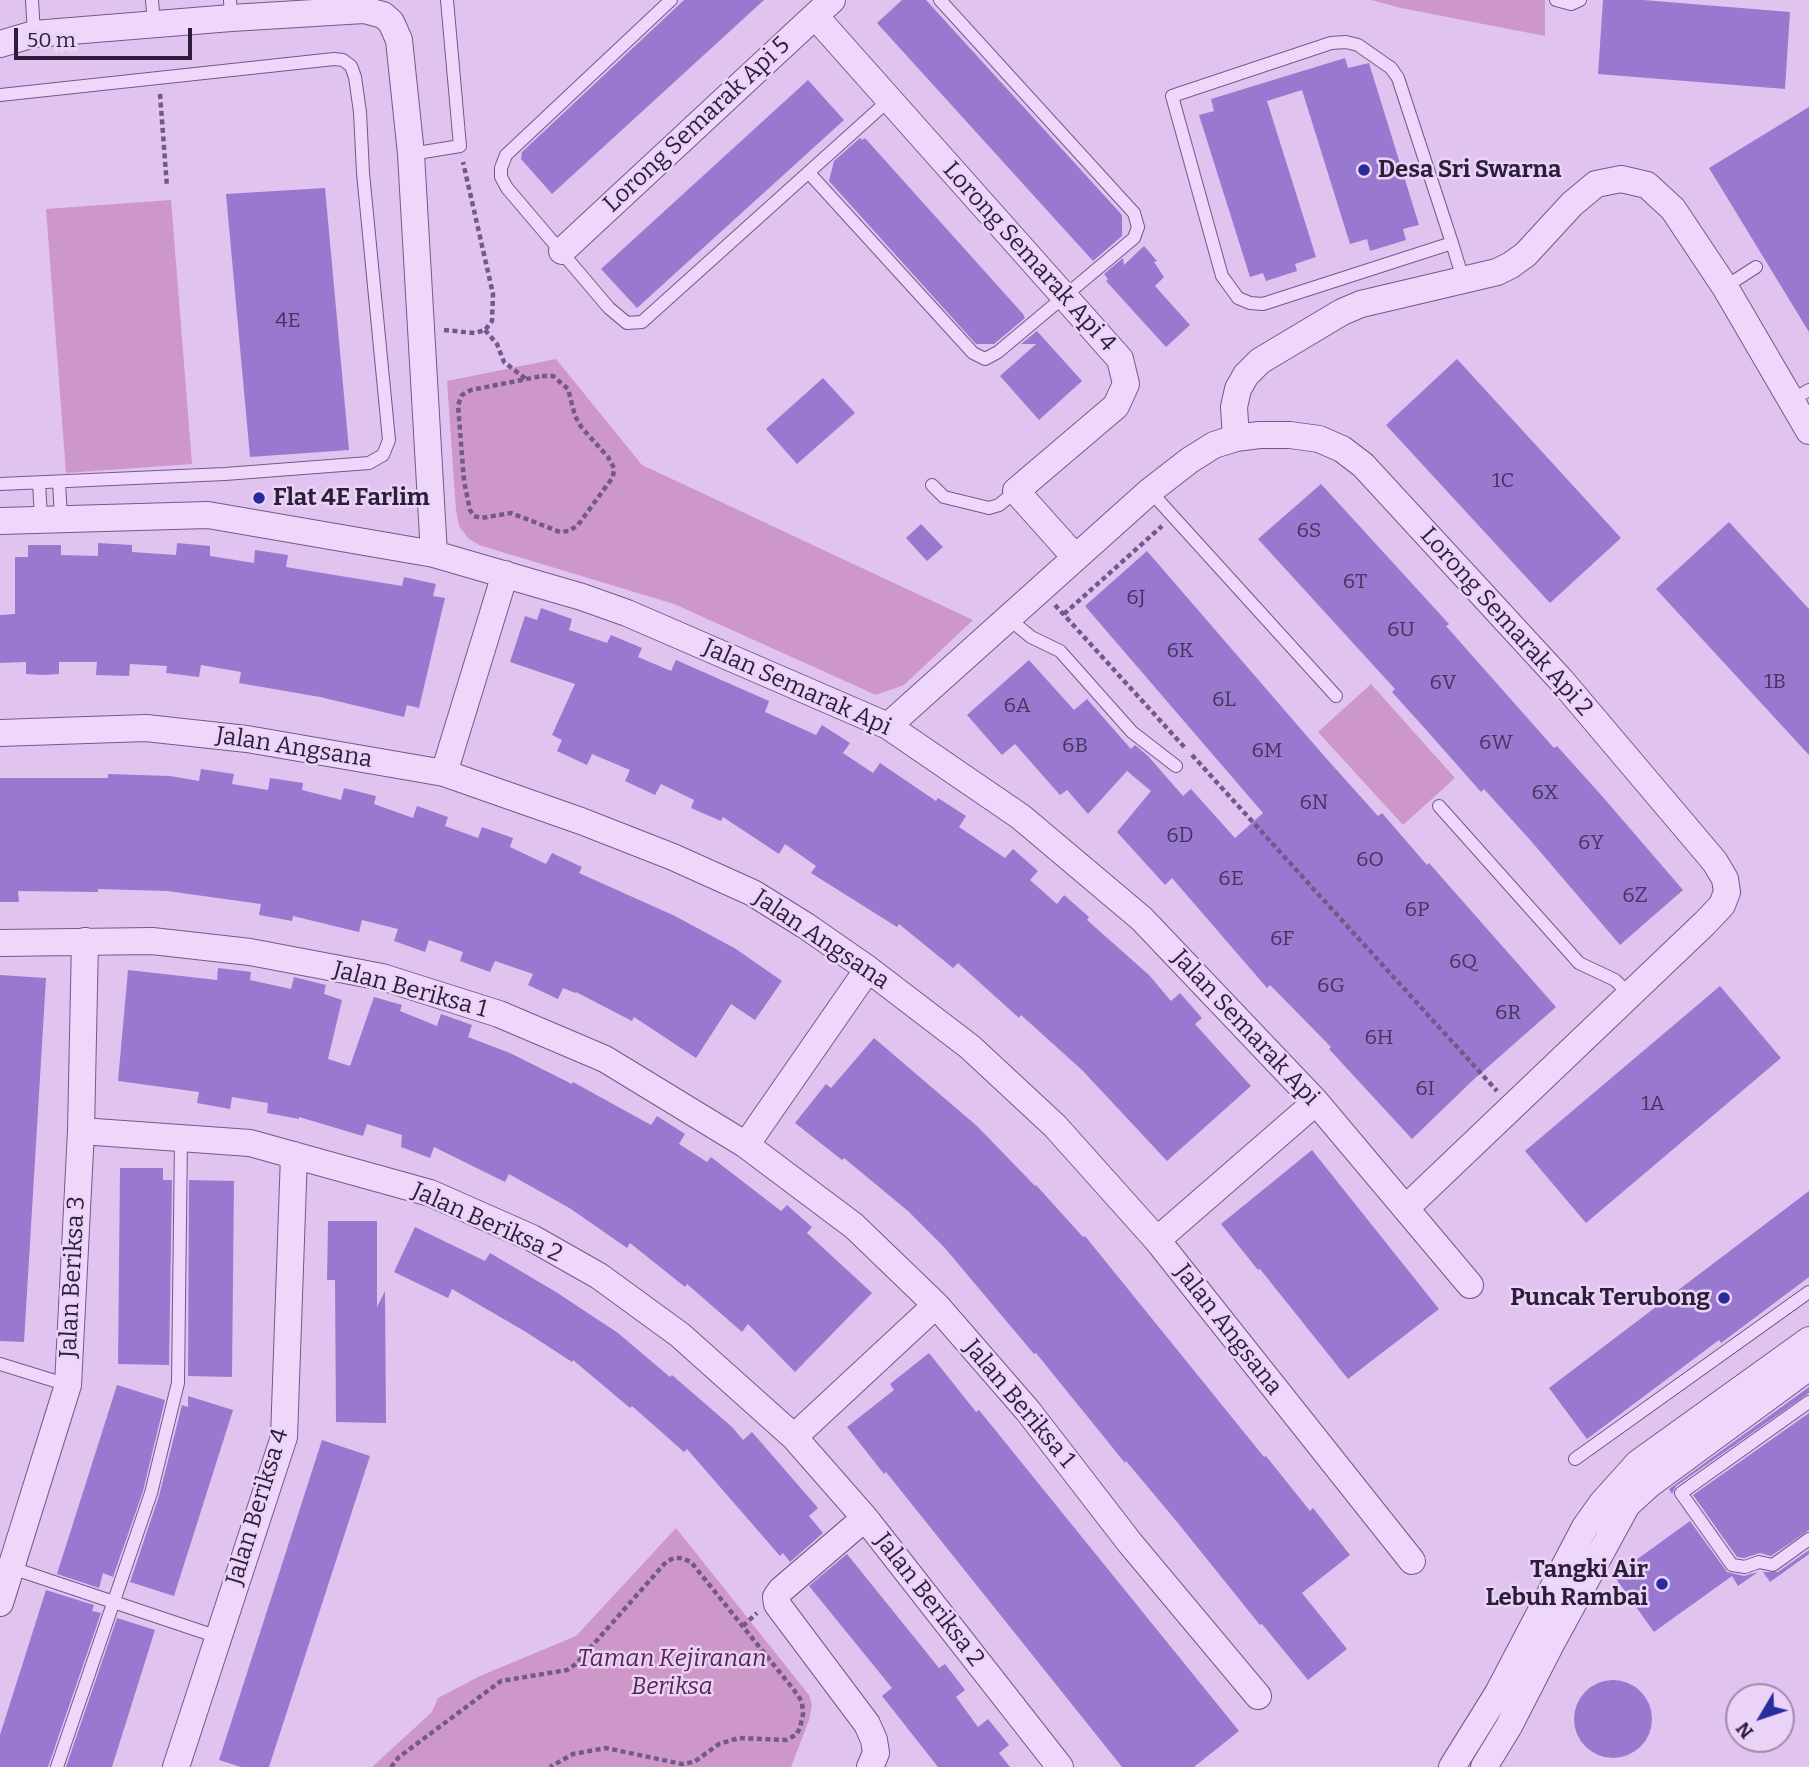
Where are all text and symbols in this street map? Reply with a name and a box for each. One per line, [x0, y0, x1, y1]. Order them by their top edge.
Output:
scale bar [18, 14, 196, 58]
text: 50 m [27, 27, 76, 53]
street label: Lorong Semarak Api 5 [598, 31, 796, 219]
street label: Lorong Semarak Api 4 [936, 156, 1122, 358]
place label: Desa Sri Swarna [1378, 156, 1562, 184]
marker: Desa Sri Swarna [1356, 162, 1372, 178]
house number: 4E [275, 308, 301, 334]
house number: 1C [1492, 468, 1514, 494]
place label: Flat 4E Farlim [273, 484, 430, 512]
marker: Flat 4E Farlim [251, 490, 267, 506]
house number: 6S [1297, 518, 1321, 544]
street label: Lorong Semarak Api 2 [1414, 522, 1598, 722]
house number: 6T [1343, 569, 1367, 595]
house number: 6J [1126, 585, 1146, 611]
house number: 6U [1387, 617, 1415, 643]
street label: Jalan Semarak Api [698, 634, 896, 742]
house number: 6K [1166, 638, 1194, 664]
house number: 1B [1764, 669, 1786, 695]
house number: 6V [1430, 670, 1456, 696]
house number: 6L [1212, 687, 1236, 713]
house number: 6A [1003, 693, 1031, 719]
street label: Jalan Angsana [214, 721, 374, 775]
house number: 6W [1479, 730, 1513, 756]
house number: 6B [1062, 733, 1088, 759]
house number: 6M [1251, 738, 1283, 764]
house number: 6X [1532, 780, 1558, 806]
house number: 6N [1300, 790, 1328, 816]
house number: 6D [1166, 823, 1194, 849]
house number: 6Y [1578, 830, 1604, 856]
house number: 6O [1356, 847, 1384, 873]
house number: 6E [1218, 866, 1244, 892]
house number: 6Z [1622, 883, 1648, 909]
street label: Jalan Angsana [747, 884, 895, 996]
house number: 6P [1405, 897, 1429, 923]
house number: 6F [1270, 926, 1294, 952]
street label: Jalan Semarak Api [1165, 944, 1325, 1112]
house number: 6Q [1449, 949, 1477, 975]
street label: Jalan Beriksa 1 [330, 956, 490, 1024]
house number: 6G [1317, 973, 1345, 999]
house number: 6R [1495, 1000, 1521, 1026]
house number: 6H [1364, 1025, 1394, 1051]
house number: 6I [1415, 1076, 1435, 1102]
house number: 1A [1641, 1091, 1665, 1117]
street label: Jalan Beriksa 2 [407, 1177, 567, 1269]
street label: Jalan Beriksa 3 [54, 1195, 92, 1359]
street label: Jalan Angsana [1168, 1259, 1288, 1401]
place label: Puncak Terubong [1510, 1284, 1710, 1312]
marker: Puncak Terubong [1716, 1290, 1732, 1306]
street label: Jalan Beriksa 1 [957, 1334, 1081, 1474]
street label: Jalan Beriksa 4 [220, 1425, 296, 1589]
street label: Jalan Beriksa 2 [868, 1528, 990, 1672]
place label: Tangki Air Lebuh Rambai [1485, 1556, 1648, 1612]
marker: Tangki Air Lebuh Rambai [1654, 1576, 1670, 1592]
park label: Taman Kejiranan Beriksa [577, 1645, 767, 1701]
north arrow [1725, 1683, 1795, 1753]
text: N [1731, 1717, 1758, 1743]

